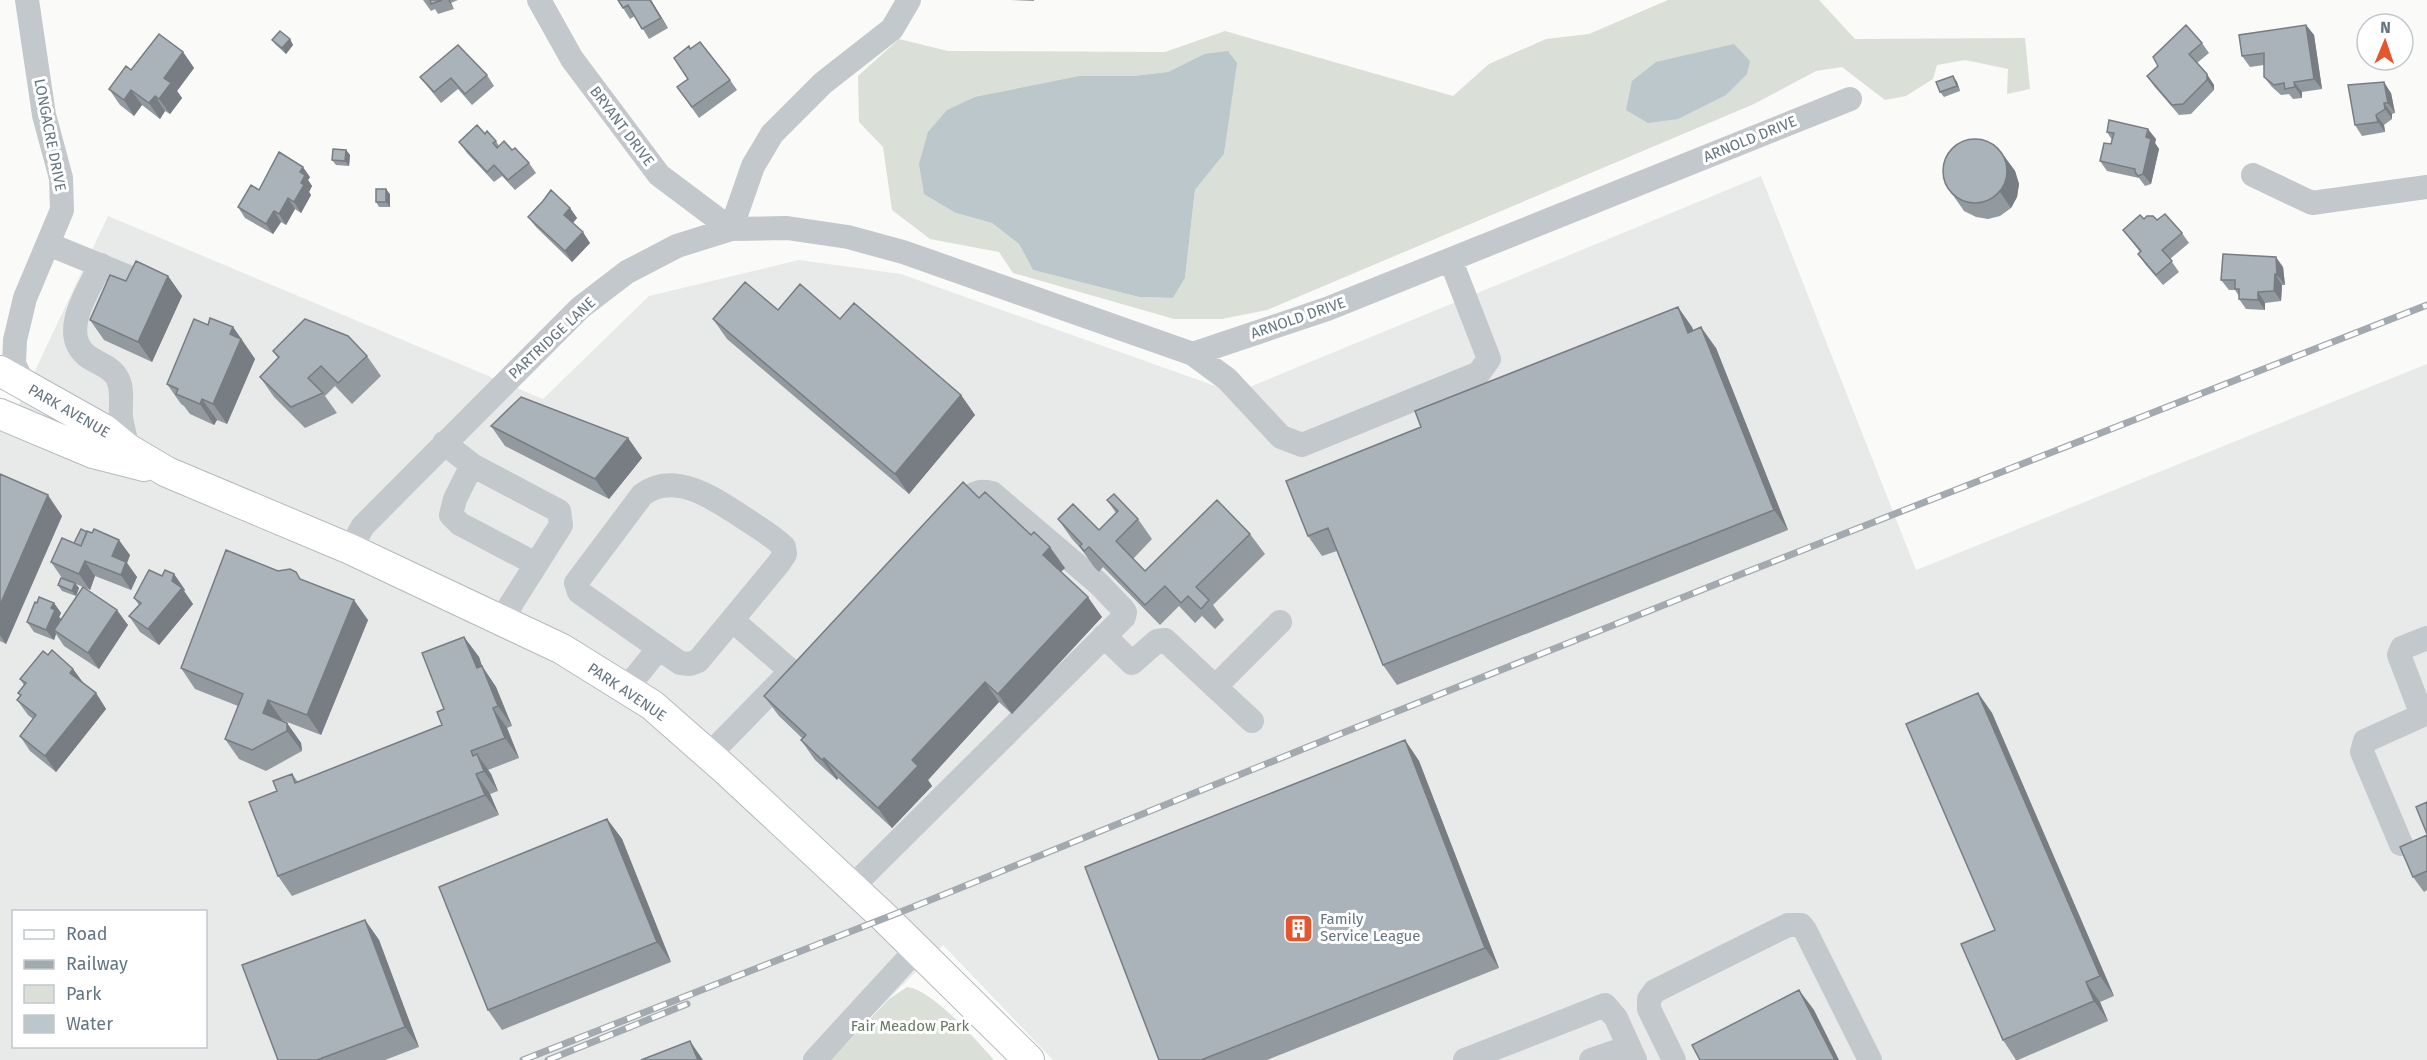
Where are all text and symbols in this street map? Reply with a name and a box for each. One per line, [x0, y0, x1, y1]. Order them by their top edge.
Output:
north arrow [2355, 12, 2415, 72]
text: N [2380, 18, 2391, 37]
street label: LONGACRE DRIVE [30, 77, 70, 193]
street label: BRYANT DRIVE [586, 82, 658, 170]
street label: ARNOLD DRIVE [1701, 112, 1799, 166]
street label: PARTRIDGE LANE [505, 293, 599, 383]
street label: ARNOLD DRIVE [1248, 293, 1348, 343]
street label: PARK AVENUE [25, 380, 113, 442]
street label: PARK AVENUE [584, 659, 670, 725]
legend [12, 910, 207, 1048]
place label: Family Service League [1320, 910, 1420, 945]
building icon: Family Service League [1283, 912, 1315, 944]
text: Road [66, 923, 108, 945]
text: Railway [66, 953, 128, 975]
text: Park [66, 983, 102, 1005]
text: Water [66, 1013, 113, 1035]
park label: Fair Meadow Park [851, 1017, 970, 1035]

